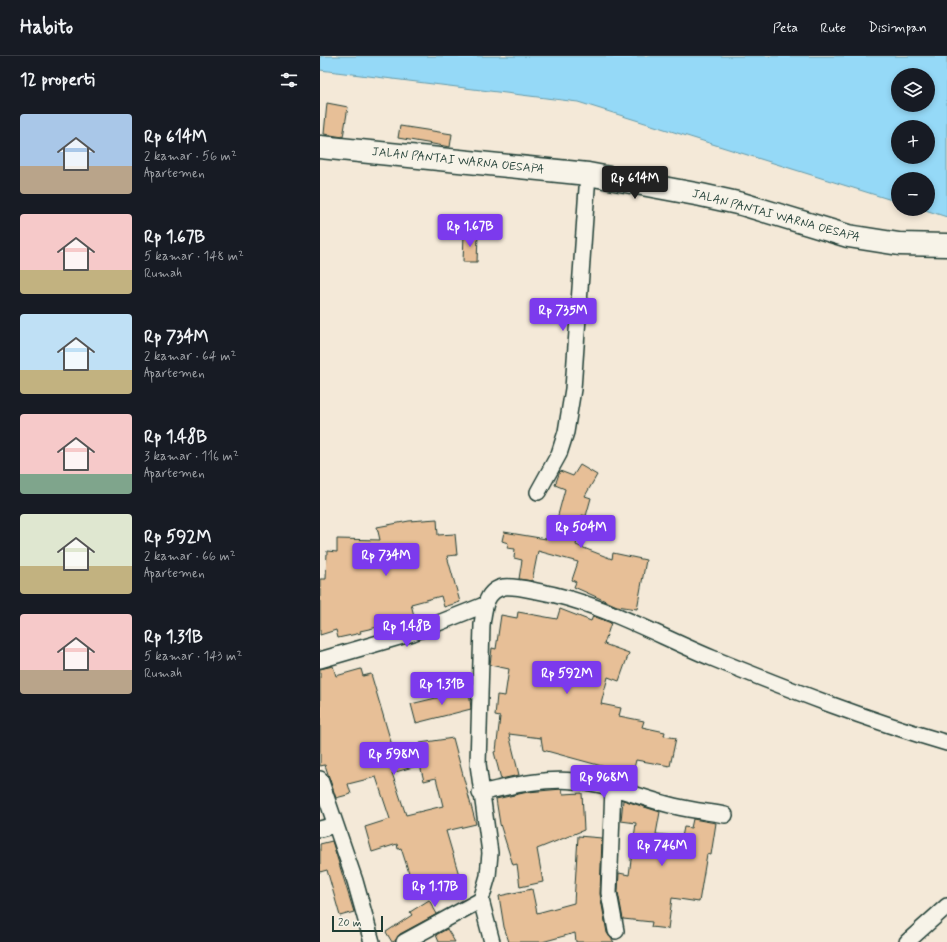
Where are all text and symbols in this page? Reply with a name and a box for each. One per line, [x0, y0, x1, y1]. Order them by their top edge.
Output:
text: Habito [20, 15, 73, 40]
text: Peta [773, 19, 798, 37]
text: Rute [820, 19, 846, 37]
text: Disimpan [868, 19, 927, 37]
map controls [891, 68, 935, 216]
button: layers [891, 68, 935, 112]
text: 12 properti [20, 69, 95, 91]
icon: filters [278, 69, 300, 91]
button: + [891, 120, 935, 164]
text: Rp 614M [144, 126, 207, 148]
icon: home [52, 130, 100, 178]
street label: JALAN PANTAI WARNA OESAPA [371, 144, 545, 178]
text: 2 kamar · 56 m² [144, 148, 237, 165]
text: Apartemen [144, 165, 205, 182]
pin: Rp 614M [598, 166, 672, 200]
text: Rp 614M [611, 170, 659, 187]
button: − [891, 172, 935, 216]
street label: JALAN PANTAI WARNA OESAPA [690, 186, 862, 246]
pin: Rp 1.67B [429, 214, 511, 248]
text: Rp 1.67B [447, 218, 493, 235]
text: Rp 1.67B [144, 226, 205, 248]
icon: home [52, 230, 100, 278]
text: 5 kamar · 148 m² [144, 248, 244, 265]
text: Rumah [144, 265, 182, 282]
pin: Rp 735M [526, 298, 600, 332]
text: Rp 735M [539, 302, 587, 319]
text: Rp 734M [144, 326, 208, 348]
icon: home [52, 330, 100, 378]
text: 2 kamar · 64 m² [144, 348, 236, 365]
text: Apartemen [144, 365, 205, 382]
text: Rp 1.48B [144, 426, 207, 448]
icon: home [52, 430, 100, 478]
text: 3 kamar · 116 m² [144, 448, 239, 465]
text: Apartemen [144, 465, 205, 482]
pin: Rp 504M [544, 515, 618, 549]
text: Rp 504M [555, 519, 607, 536]
text: Rp 592M [144, 526, 211, 548]
icon: home [52, 530, 100, 578]
pin: Rp 734M [349, 543, 423, 577]
text: Rp 734M [361, 547, 411, 564]
text: 2 kamar · 66 m² [144, 548, 236, 565]
text: Apartemen [144, 565, 205, 582]
pin: Rp 1.48B [366, 614, 448, 648]
text: Rp 1.48B [383, 618, 431, 635]
text: Rp 1.31B [144, 626, 203, 648]
icon: home [52, 630, 100, 678]
text: 5 kamar · 143 m² [144, 648, 242, 665]
pin: Rp 592M [530, 661, 604, 695]
text: Rumah [144, 665, 182, 682]
text: Rp 592M [541, 665, 593, 682]
pin: Rp 1.31B [401, 672, 483, 706]
text: Rp 1.31B [420, 676, 465, 693]
pin: Rp 598M [357, 742, 431, 776]
text: Rp 598M [369, 746, 419, 763]
pin: Rp 968M [567, 765, 641, 799]
text: Rp 968M [580, 769, 628, 786]
pin: Rp 746M [625, 833, 699, 867]
text: Rp 746M [637, 837, 687, 854]
pin: Rp 1.17B [394, 874, 476, 908]
text: Rp 1.17B [412, 878, 458, 895]
scale bar [332, 914, 383, 933]
text: 20 m [338, 916, 361, 930]

